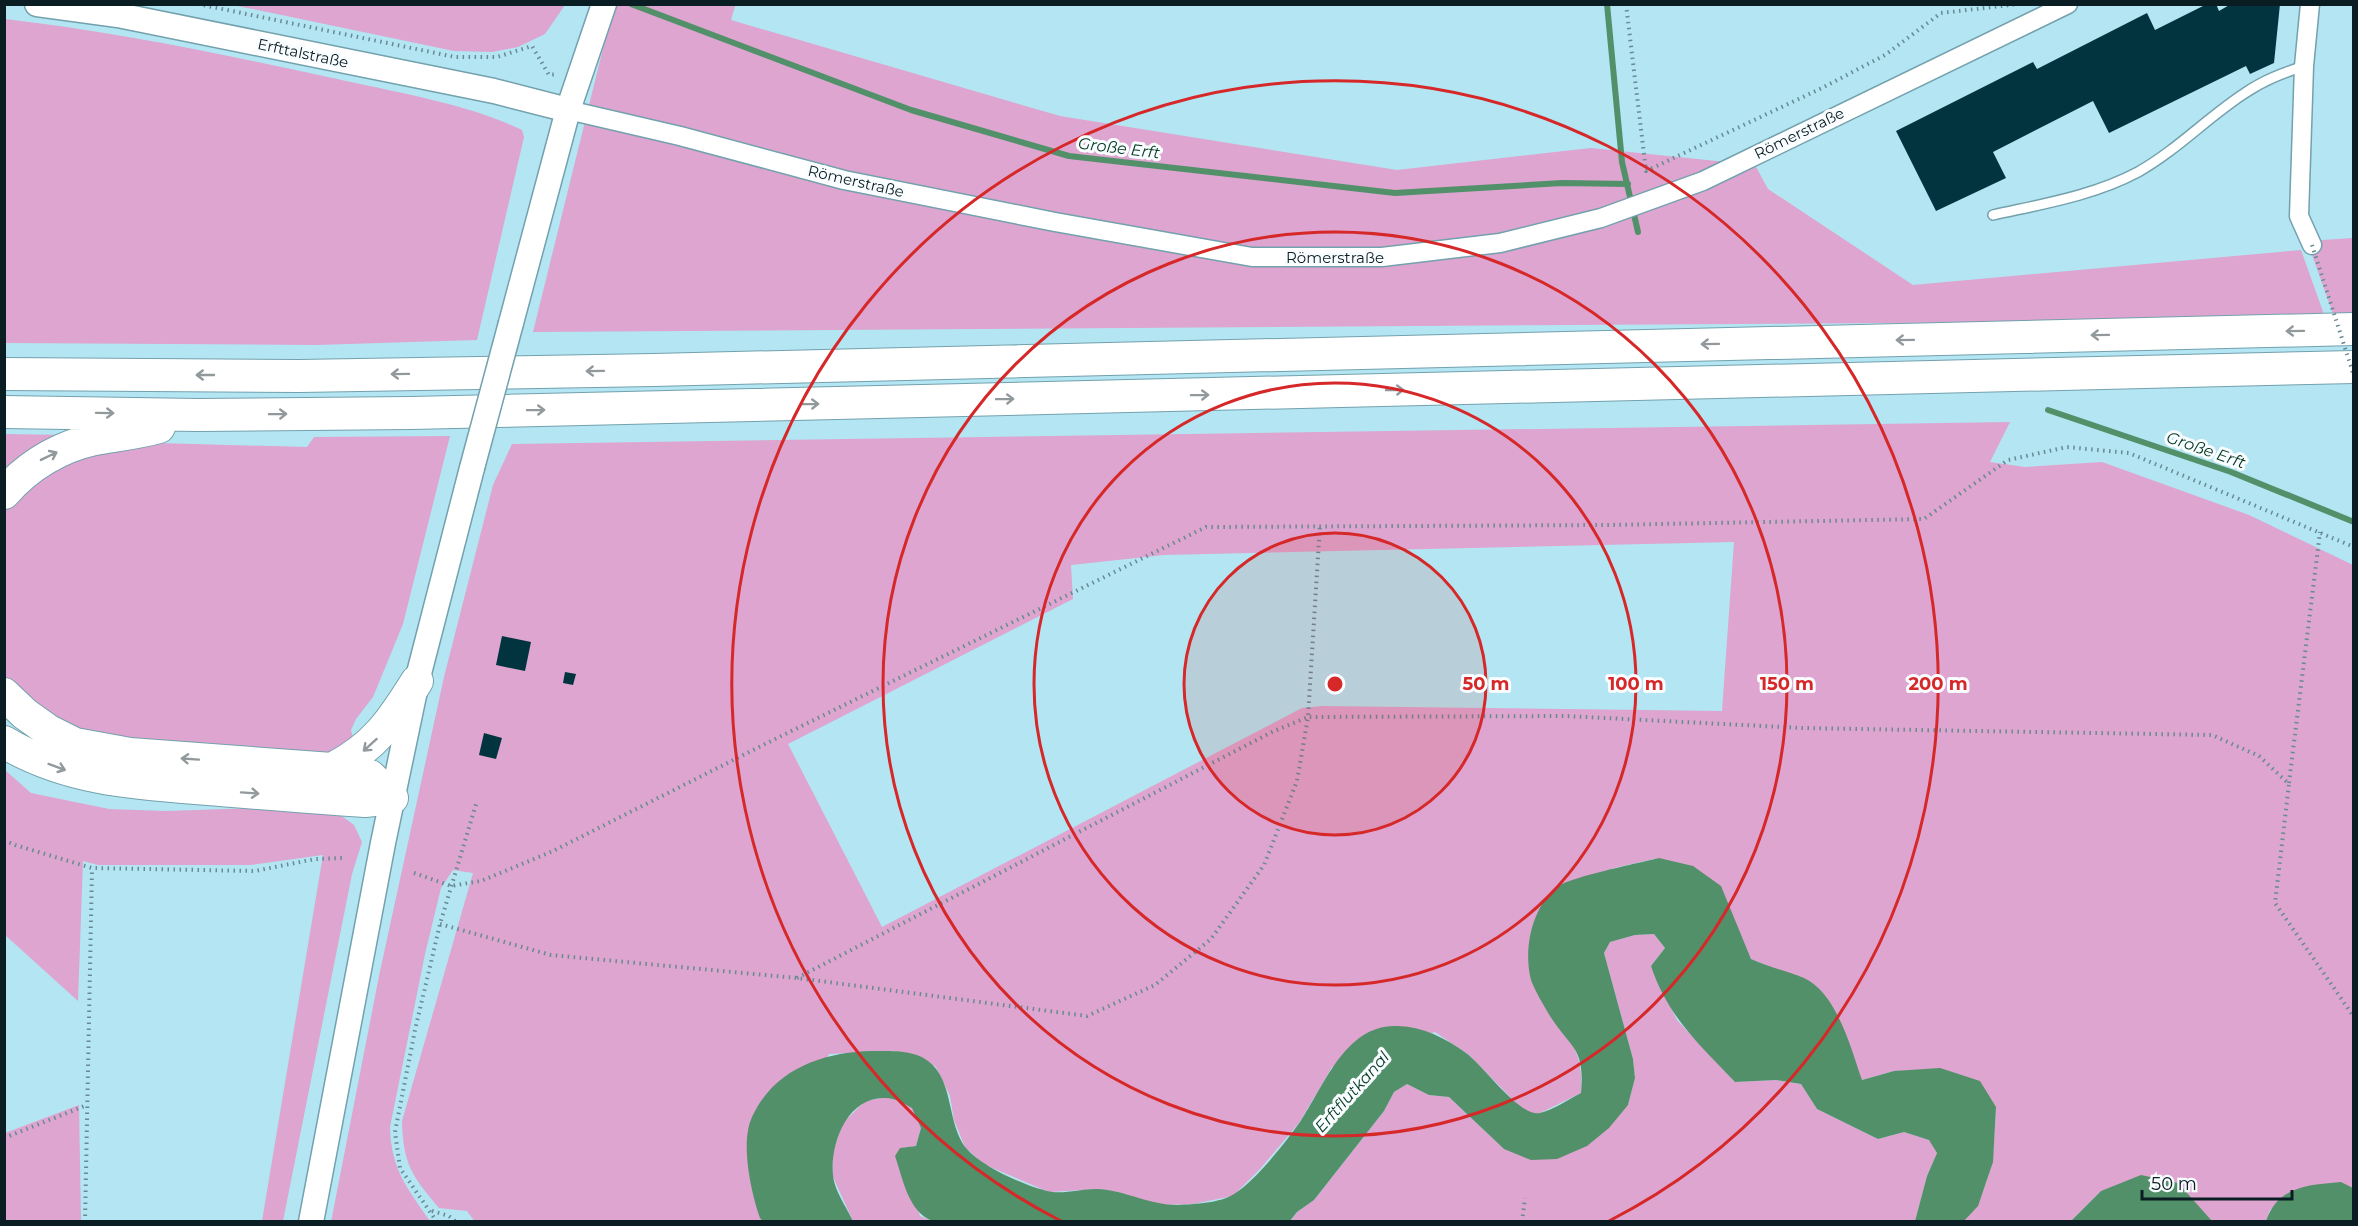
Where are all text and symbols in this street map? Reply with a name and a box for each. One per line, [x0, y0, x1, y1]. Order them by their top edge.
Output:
street label: Erfttalstraße [256, 34, 350, 72]
street label: Römerstraße [1751, 103, 1847, 163]
water label: Große Erft [1077, 134, 1161, 162]
street label: Römerstraße [806, 161, 906, 201]
street label: Römerstraße [1286, 248, 1384, 267]
one-way arrow [2286, 325, 2306, 336]
one-way arrow [2091, 329, 2111, 341]
one-way arrow [1896, 334, 1916, 345]
one-way arrow [1701, 339, 1721, 350]
one-way arrow [586, 365, 606, 377]
one-way arrow [391, 368, 411, 380]
one-way arrow [196, 369, 216, 381]
one-way arrow [1385, 384, 1405, 396]
one-way arrow [1190, 389, 1210, 401]
one-way arrow [995, 394, 1015, 405]
one-way arrow [800, 398, 820, 410]
one-way arrow [525, 404, 545, 416]
one-way arrow [94, 407, 114, 419]
one-way arrow [267, 408, 287, 420]
water label: Große Erft [2164, 428, 2248, 473]
one-way arrow [40, 450, 58, 462]
text: 50 m [1463, 673, 1509, 695]
text: 100 m [1608, 673, 1664, 695]
text: 150 m [1760, 673, 1814, 695]
text: 200 m [1908, 673, 1968, 695]
centre of rings [1325, 674, 1345, 694]
one-way arrow [363, 738, 378, 752]
one-way arrow [181, 753, 201, 764]
one-way arrow [47, 763, 66, 774]
one-way arrow [239, 787, 259, 798]
water label: Erftflutkanal [1311, 1047, 1394, 1136]
scale bar [2142, 1163, 2292, 1201]
text: 50 m [2151, 1173, 2197, 1195]

